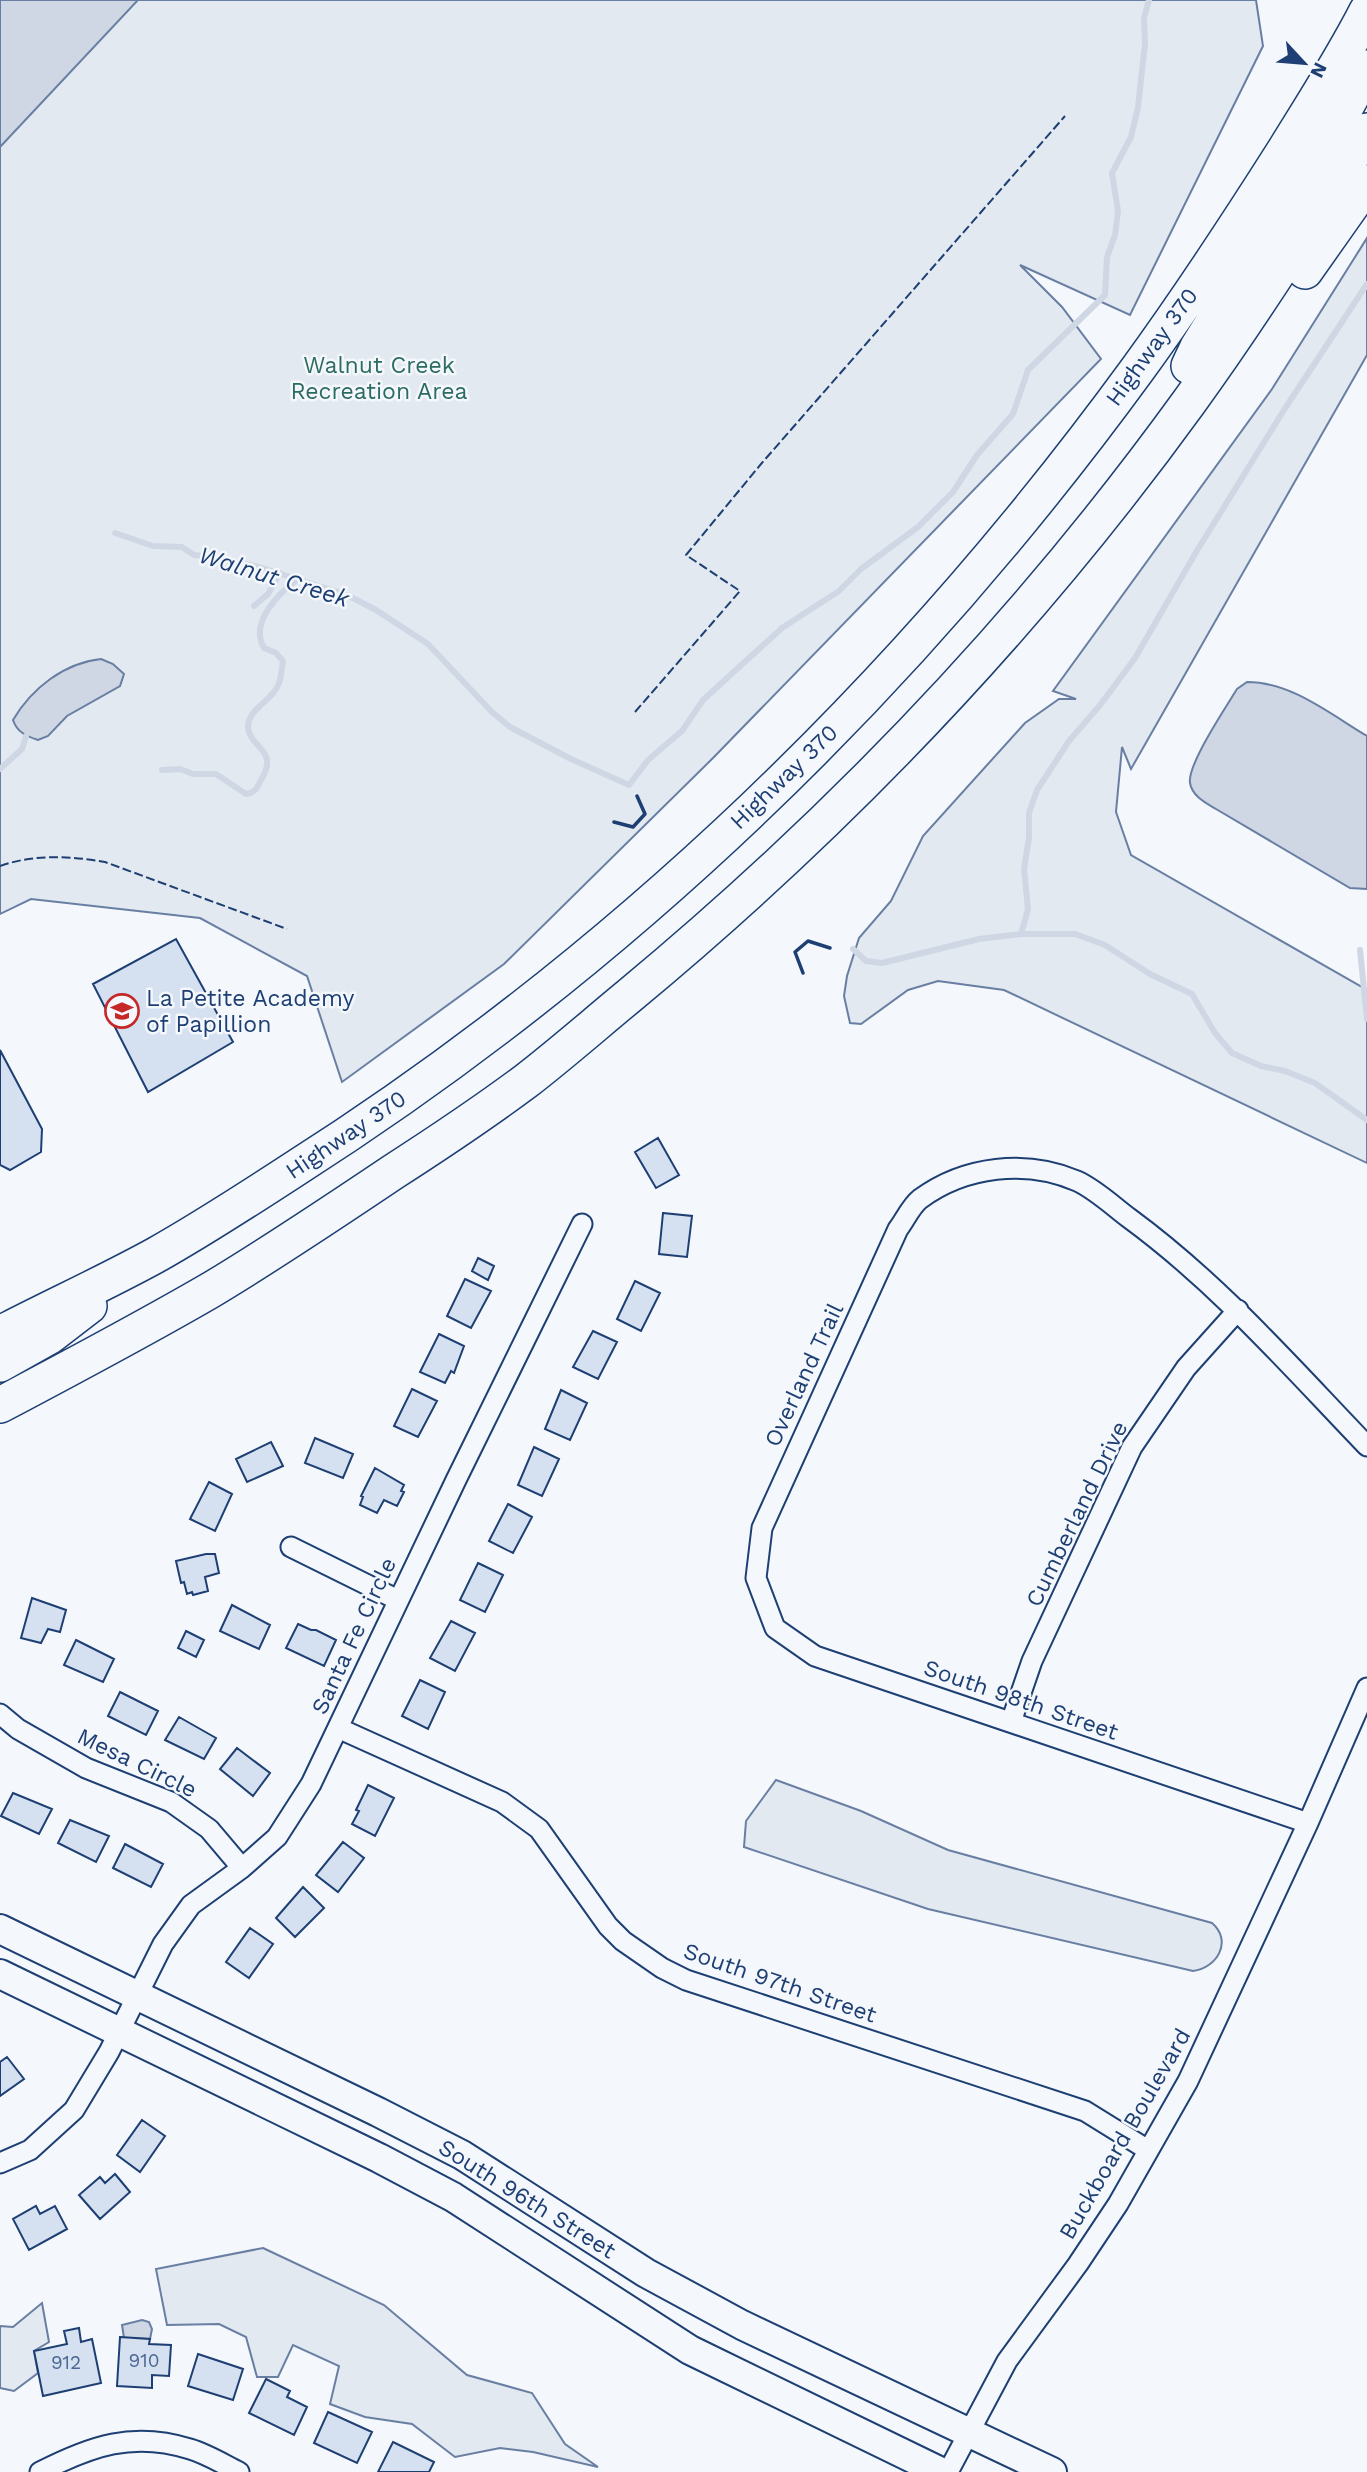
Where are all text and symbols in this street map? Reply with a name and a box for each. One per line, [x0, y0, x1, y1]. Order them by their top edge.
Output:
north arrow [1269, 28, 1339, 98]
text: N [1305, 59, 1332, 82]
street label: Highway 370 [1100, 283, 1204, 411]
park label: Walnut Creek Recreation Area [290, 352, 468, 405]
water label: Walnut Creek [195, 541, 354, 613]
street label: Highway 370 [725, 719, 843, 835]
place label: La Petite Academy of Papillion [146, 985, 355, 1038]
school or university icon: La Petite Academy of Papillion [103, 992, 141, 1030]
street label: Highway 370 [281, 1085, 411, 1185]
street label: Overland Trail [759, 1299, 849, 1451]
street label: Cumberland Drive [1020, 1417, 1134, 1611]
street label: Santa Fe Circle [306, 1553, 402, 1719]
street label: South 98th Street [920, 1654, 1122, 1746]
street label: Mesa Circle [73, 1723, 201, 1803]
street label: South 97th Street [680, 1937, 880, 2029]
street label: Buckboard Boulevard [1054, 2024, 1196, 2244]
street label: South 96th Street [434, 2134, 621, 2265]
house number: 910 [129, 2349, 159, 2372]
house number: 912 [51, 2351, 81, 2374]

